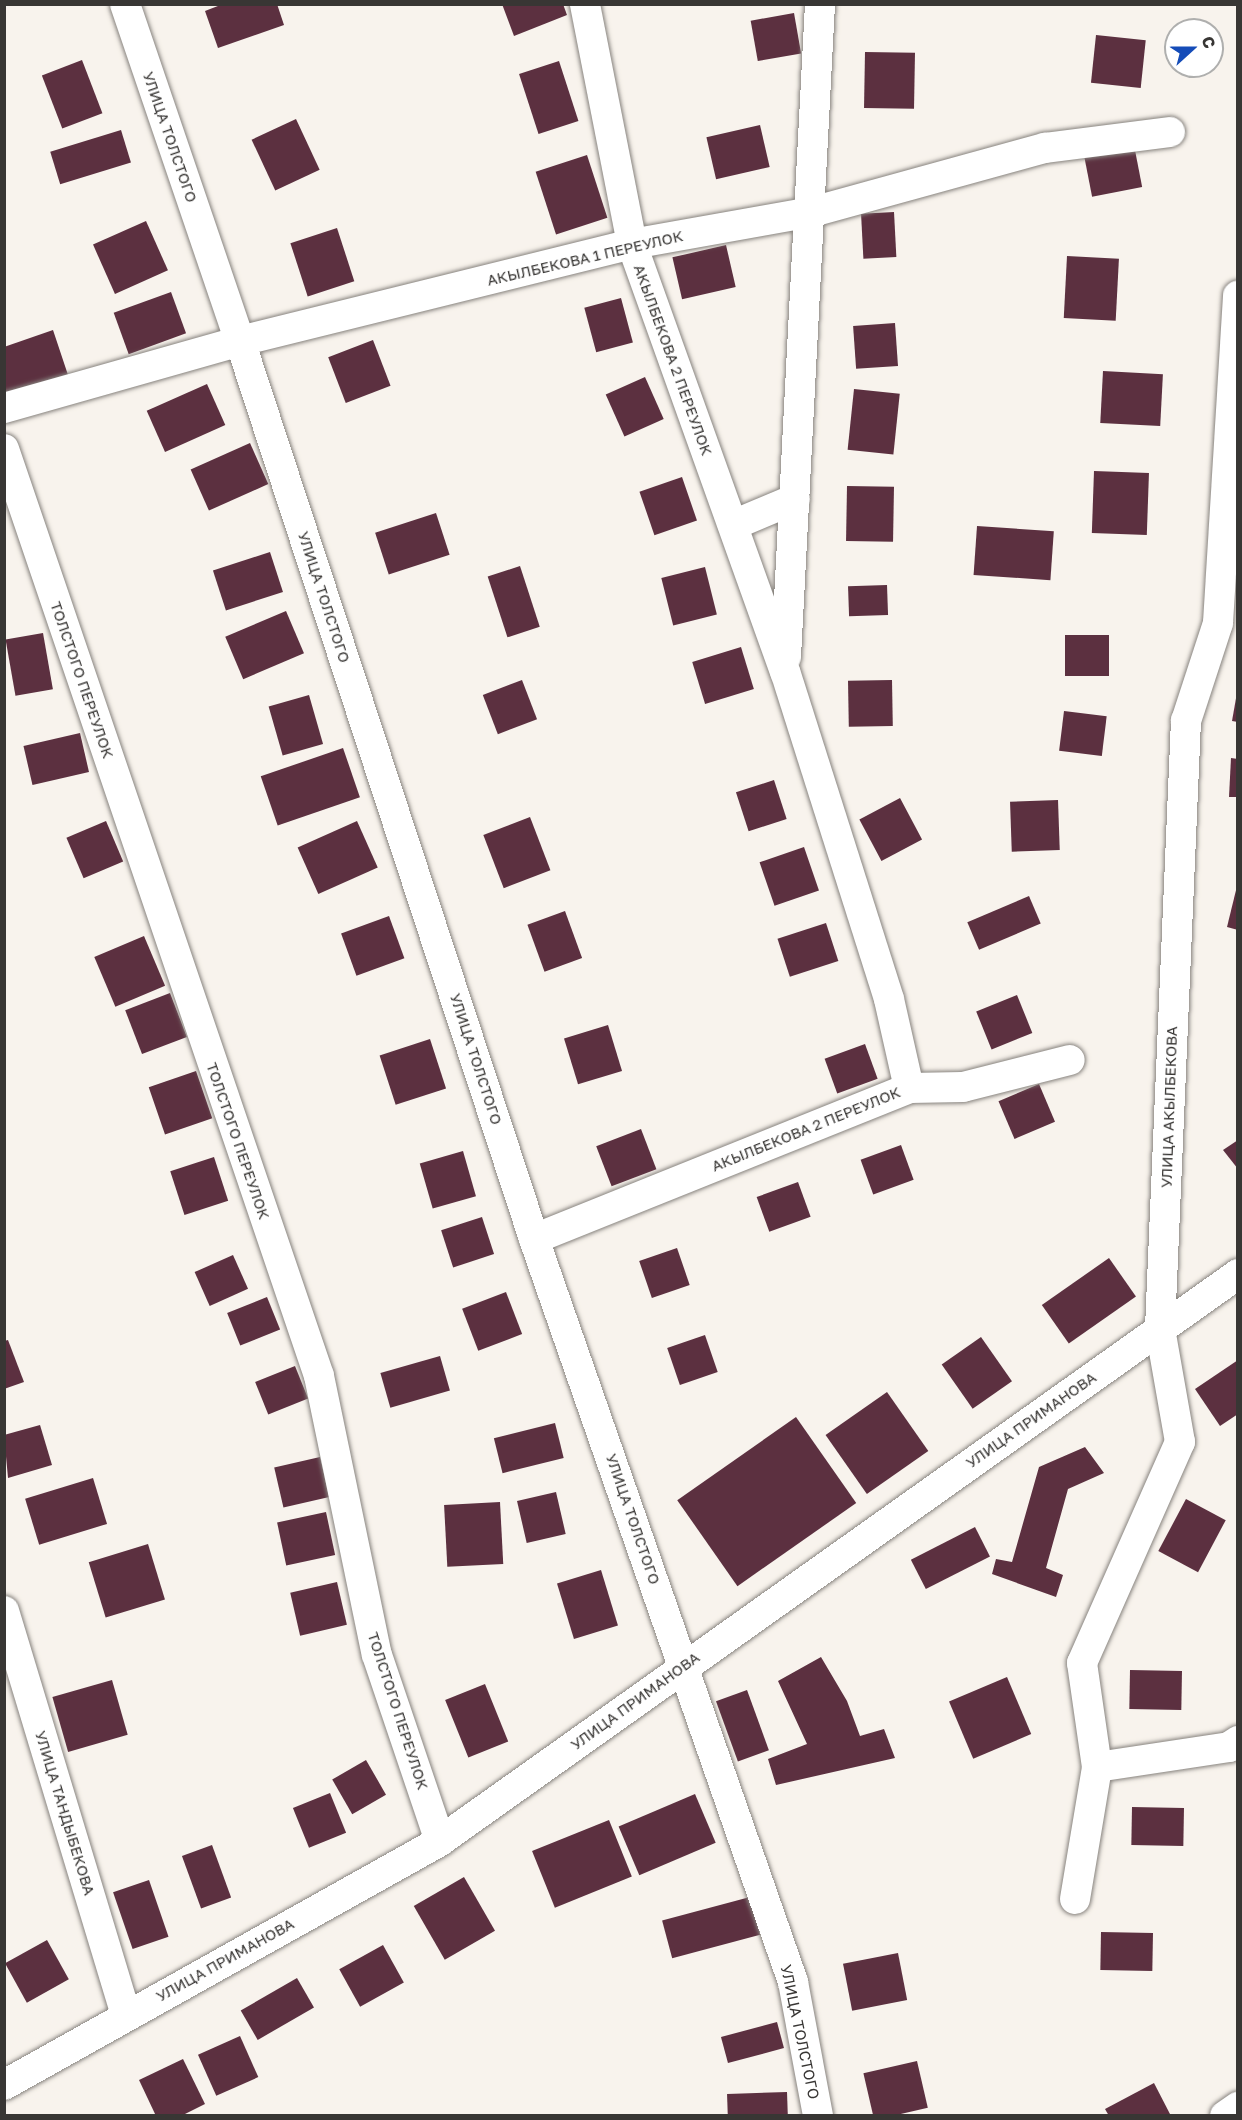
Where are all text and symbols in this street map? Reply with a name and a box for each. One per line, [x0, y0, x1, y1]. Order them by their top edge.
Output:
north arrow [1164, 18, 1224, 78]
text: С [1198, 33, 1220, 51]
street label: УЛИЦА ТОЛСТОГО [139, 69, 201, 205]
street label: АКЫЛБЕКОВА 1 ПЕРЕУЛОК [485, 227, 685, 289]
street label: АКЫЛБЕКОВА 2 ПЕРЕУЛОК [630, 262, 716, 458]
street label: УЛИЦА ТОЛСТОГО [294, 529, 354, 665]
street label: ТОЛСТОГО ПЕРЕУЛОК [47, 599, 117, 761]
street label: УЛИЦА ТОЛСТОГО [446, 991, 506, 1127]
street label: УЛИЦА АКЫЛБЕКОВА [1157, 1026, 1181, 1188]
street label: ТОЛСТОГО ПЕРЕУЛОК [203, 1060, 273, 1222]
street label: АКЫЛБЕКОВА 2 ПЕРЕУЛОК [709, 1083, 903, 1175]
street label: УЛИЦА ПРИМАНОВА [962, 1368, 1100, 1472]
street label: УЛИЦА ТОЛСТОГО [602, 1451, 664, 1587]
street label: ТОЛСТОГО ПЕРЕУЛОК [364, 1630, 432, 1792]
street label: УЛИЦА ПРИМАНОВА [567, 1648, 703, 1754]
street label: УЛИЦА ТАНДЫБЕКОВА [31, 1729, 99, 1897]
street label: УЛИЦА ПРИМАНОВА [153, 1915, 297, 2005]
street label: УЛИЦА ТОЛСТОГО [777, 1963, 823, 2101]

